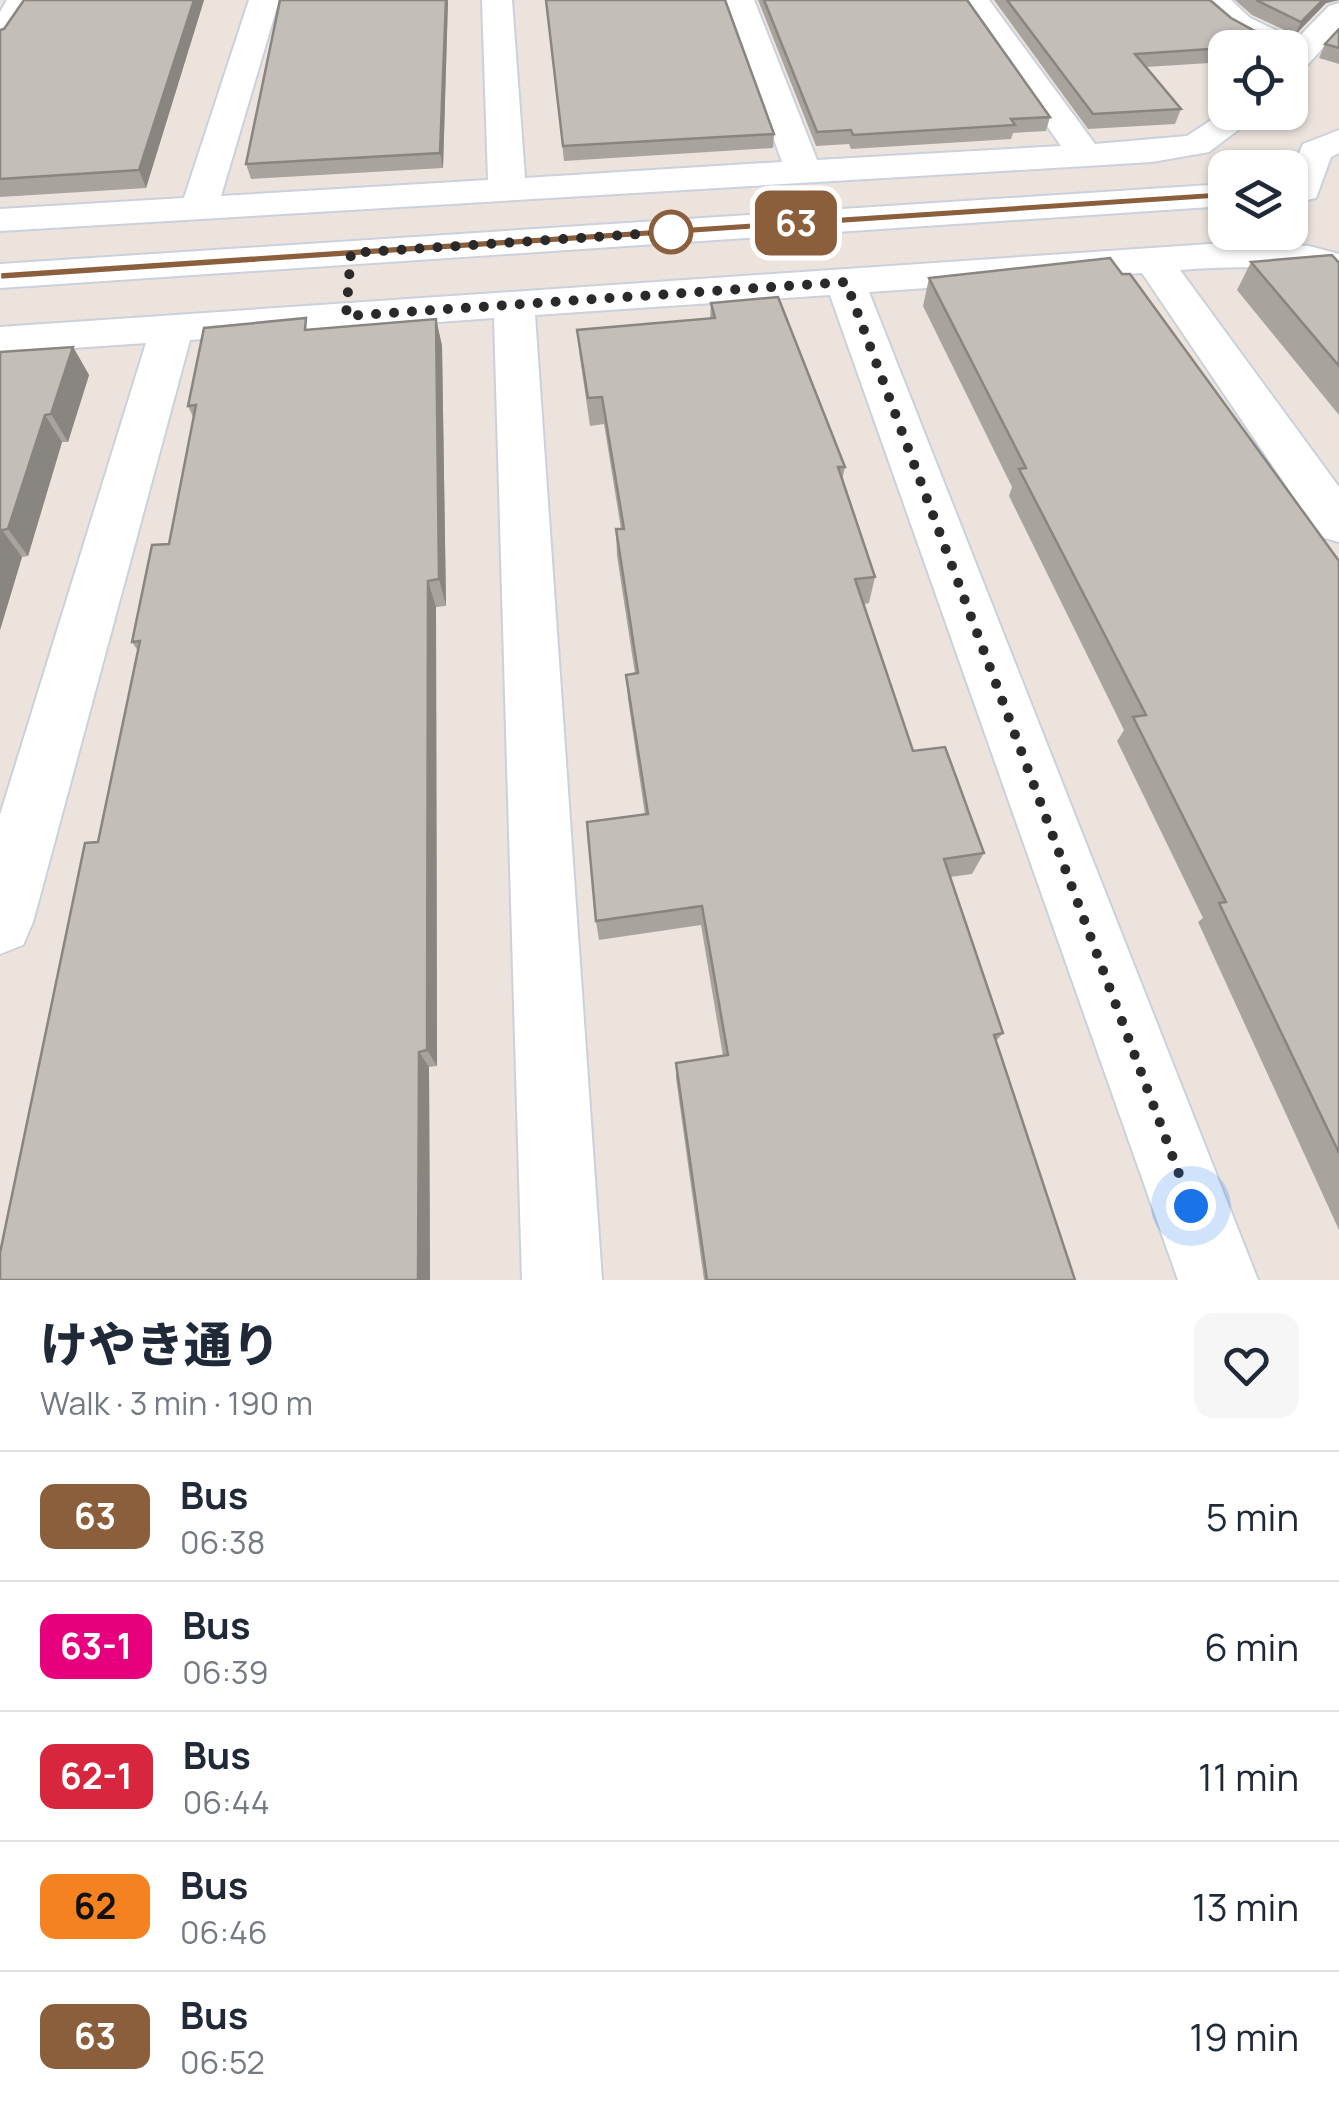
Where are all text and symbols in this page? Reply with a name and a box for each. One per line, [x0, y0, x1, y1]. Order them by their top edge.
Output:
map controls [1208, 30, 1308, 250]
button: locate [1208, 30, 1308, 130]
button: layers [1208, 150, 1308, 250]
line badge: 63 [751, 190, 841, 256]
text: 63 [775, 199, 817, 247]
unlabelled marker [650, 211, 692, 253]
your location [1166, 1181, 1216, 1231]
text: けやき通り [40, 1311, 280, 1376]
button: heart [1194, 1313, 1299, 1418]
text: Walk · 3 min · 190 m [40, 1381, 313, 1425]
text: Bus [180, 1468, 248, 1520]
text: 5 min [1206, 1490, 1299, 1542]
text: 63 [74, 1492, 116, 1540]
text: 06:38 [180, 1520, 265, 1564]
text: Bus [182, 1598, 250, 1650]
text: 6 min [1204, 1620, 1299, 1672]
text: 63-1 [60, 1622, 132, 1670]
text: 06:39 [182, 1650, 269, 1694]
text: Bus [183, 1728, 251, 1780]
text: 11 min [1198, 1750, 1299, 1802]
text: 62-1 [60, 1752, 133, 1800]
text: 06:44 [183, 1780, 270, 1824]
text: Bus [180, 1858, 248, 1910]
text: 13 min [1192, 1880, 1299, 1932]
text: 62 [74, 1882, 116, 1930]
text: 06:46 [180, 1910, 268, 1954]
text: Bus [180, 1988, 248, 2040]
text: 19 min [1189, 2010, 1299, 2062]
text: 63 [74, 2012, 116, 2060]
text: 06:52 [180, 2040, 265, 2084]

